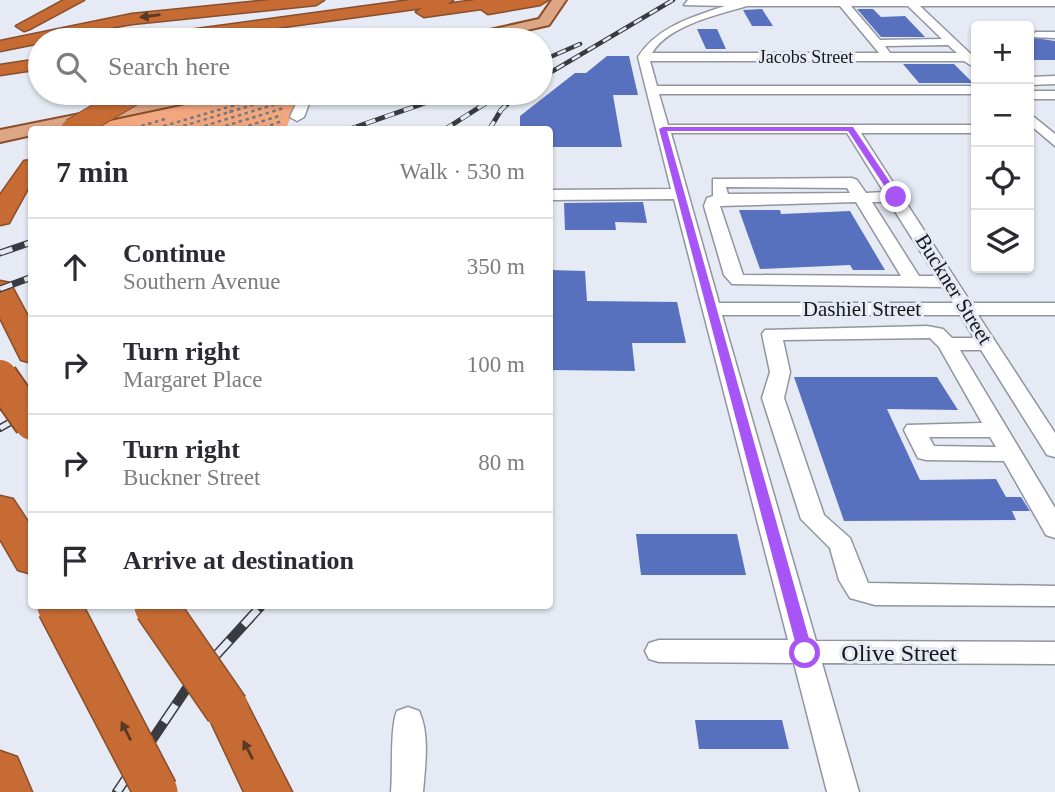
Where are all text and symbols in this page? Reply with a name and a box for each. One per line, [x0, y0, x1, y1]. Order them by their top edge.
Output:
one-way arrow [139, 11, 161, 22]
map controls [971, 21, 1034, 273]
button: + [971, 21, 1034, 84]
search box [28, 28, 553, 105]
street label: Jacobs Street [759, 47, 853, 67]
icon: search [52, 48, 90, 86]
text: Search here [108, 52, 230, 81]
button: − [971, 84, 1034, 147]
button: locate [971, 147, 1034, 210]
text: 7 min [56, 155, 129, 188]
text: Walk · 530 m [400, 159, 525, 184]
route end [880, 181, 911, 212]
button: layers [971, 210, 1034, 273]
street label: Buckner Street [911, 229, 997, 349]
text: Continue [123, 239, 226, 268]
icon: ahead [56, 248, 94, 286]
text: 350 m [467, 254, 525, 279]
text: Southern Avenue [123, 269, 280, 294]
street label: Dashiel Street [803, 297, 921, 321]
text: Turn right [123, 337, 240, 366]
icon: right [56, 346, 94, 384]
text: 100 m [467, 352, 525, 377]
text: Margaret Place [123, 367, 262, 392]
text: Turn right [123, 435, 240, 464]
icon: right [56, 444, 94, 482]
text: 80 m [478, 450, 525, 475]
text: Buckner Street [123, 465, 260, 490]
icon: arrive [56, 542, 94, 580]
text: Arrive at destination [123, 546, 354, 575]
route start [789, 637, 820, 668]
street label: Olive Street [841, 640, 957, 666]
one-way arrow [120, 721, 131, 741]
one-way arrow [242, 740, 253, 760]

